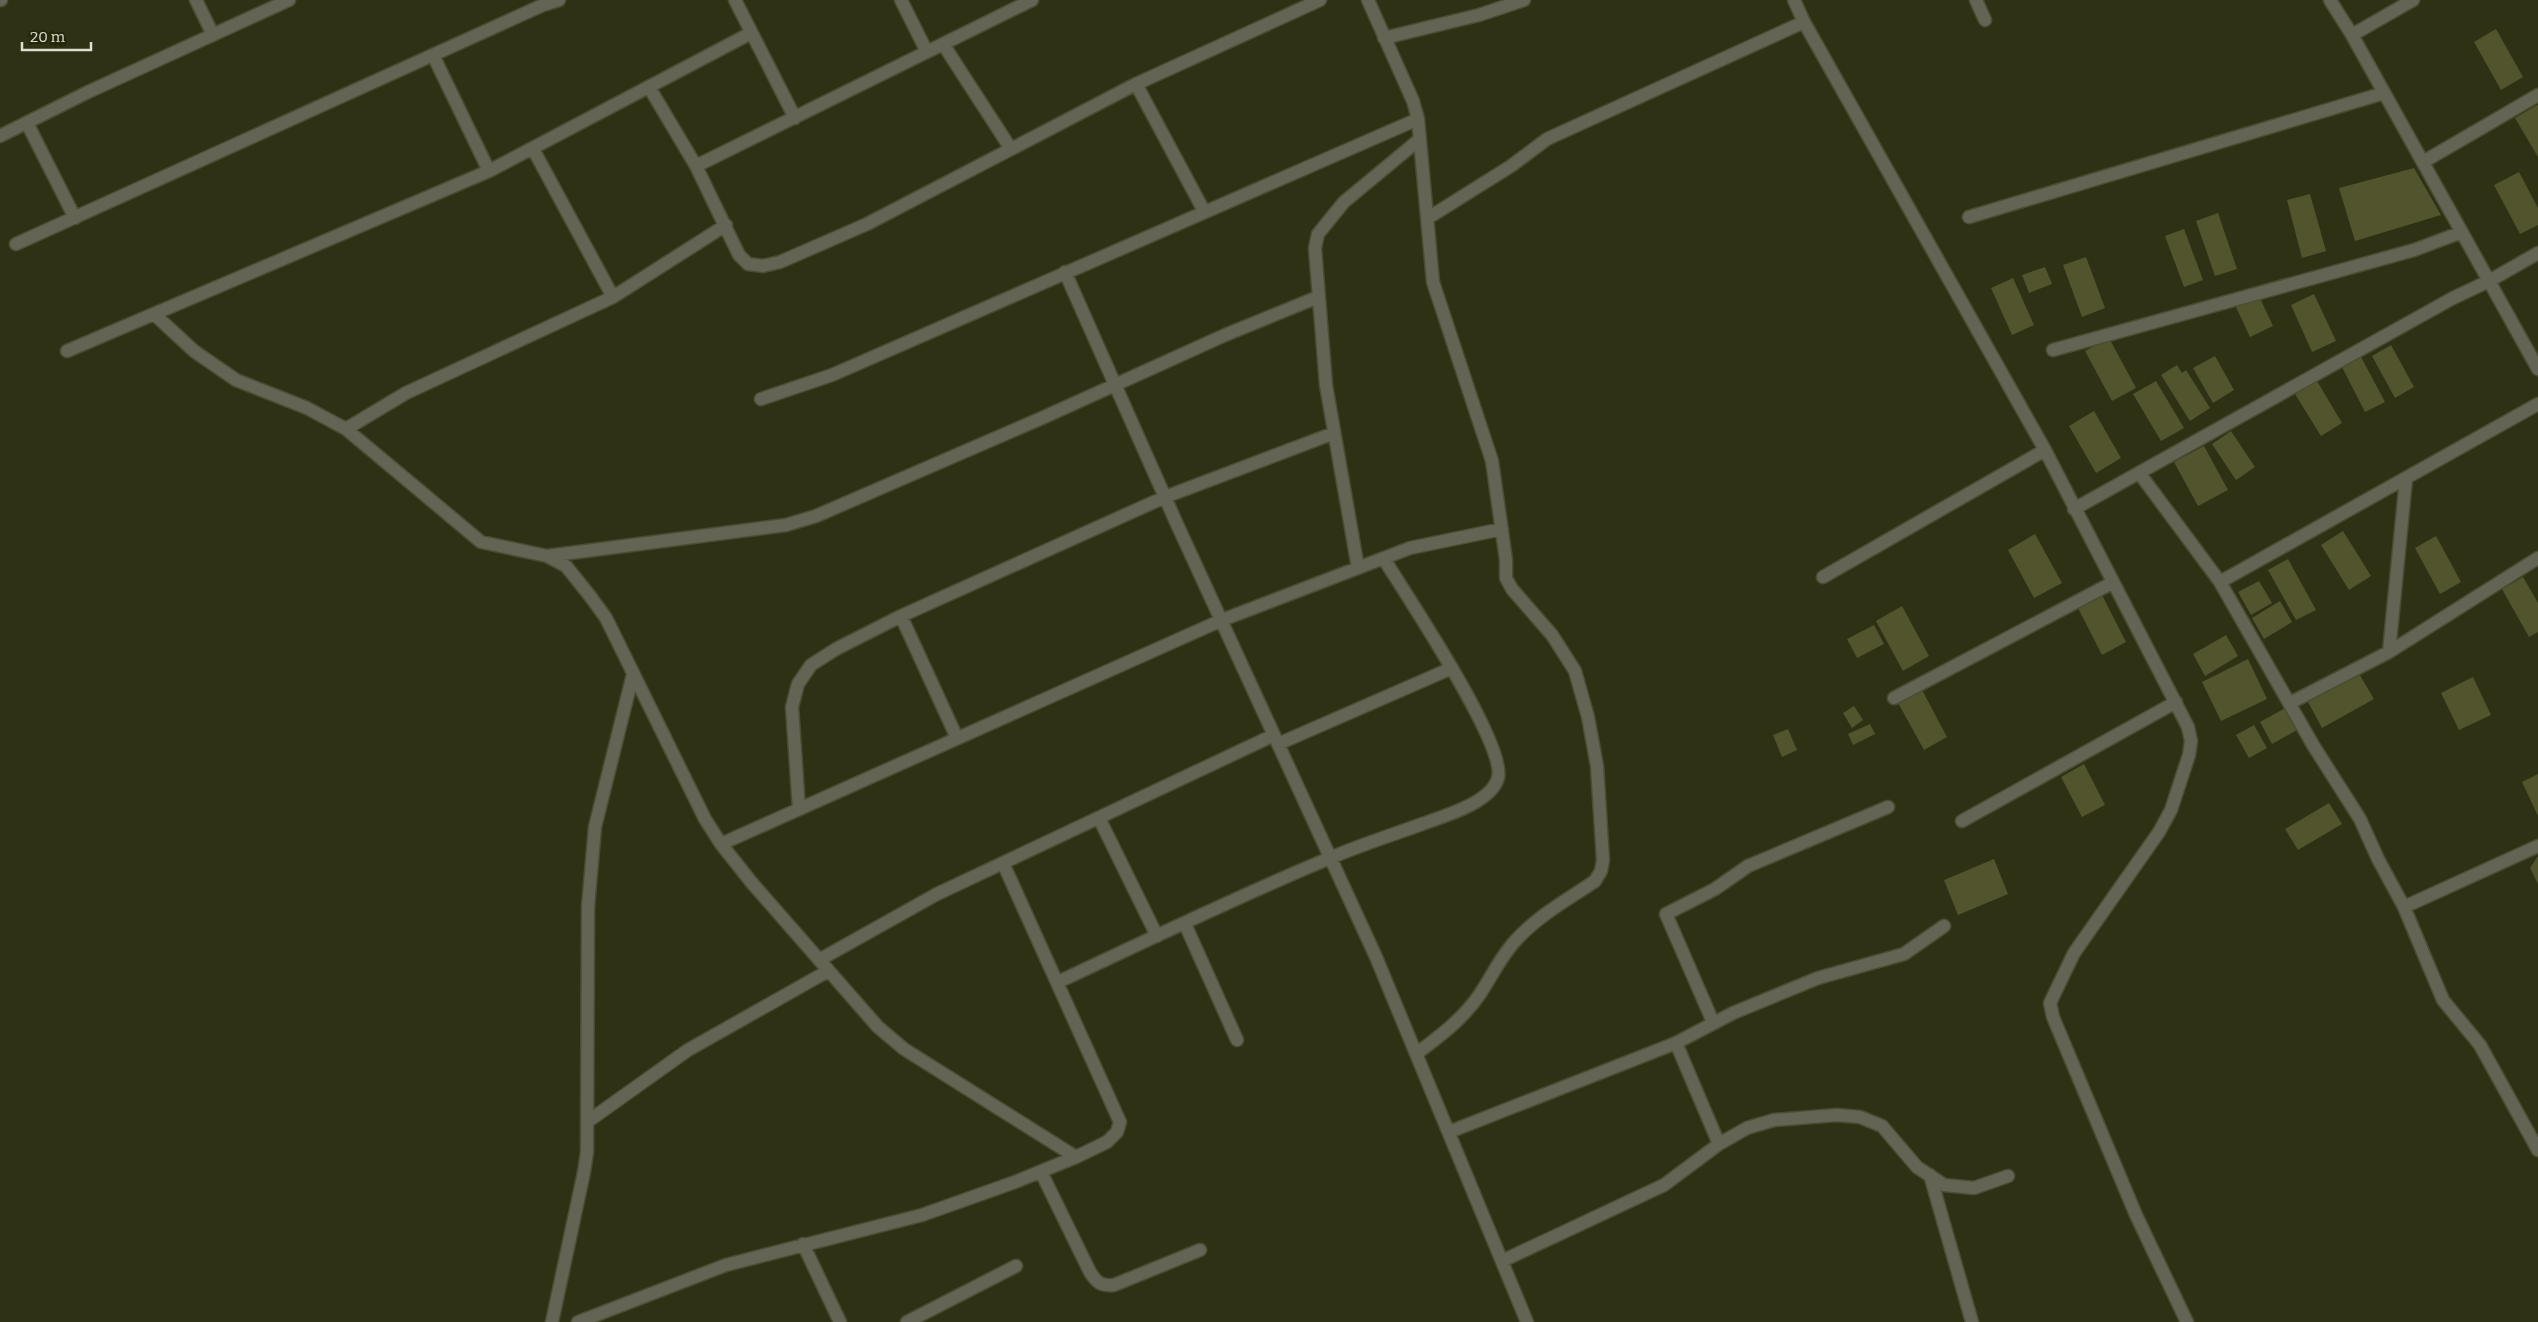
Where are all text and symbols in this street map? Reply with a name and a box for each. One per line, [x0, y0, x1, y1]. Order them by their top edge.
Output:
scale bar [22, 20, 91, 52]
text: 20 m [30, 28, 66, 46]

